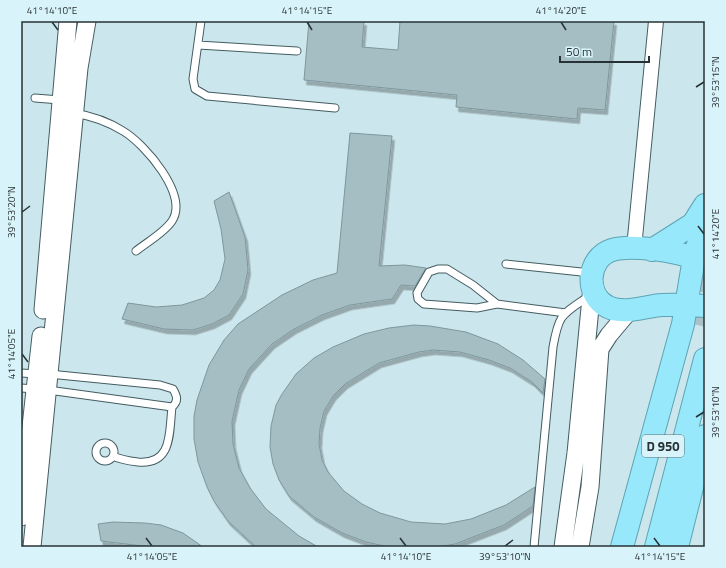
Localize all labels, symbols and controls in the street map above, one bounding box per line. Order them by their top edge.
text: 41°14'10"E [27,3,78,18]
text: 41°14'15"E [282,3,333,18]
text: 41°14'20"E [536,3,587,18]
scale bar [560,38,649,64]
text: 50 m [566,42,592,61]
text: 39°53'15"N [708,56,723,108]
text: 39°53'20"N [4,186,19,238]
text: 41°14'20"E [708,208,723,259]
text: 41°14'05"E [4,328,19,379]
text: 39°53'10"N [708,386,723,438]
road number: D 950 [642,435,684,457]
text: 41°14'05"E [127,549,178,564]
text: 41°14'10"E [381,549,432,564]
text: 39°53'10"N [479,549,531,564]
text: 41°14'15"E [635,549,686,564]

